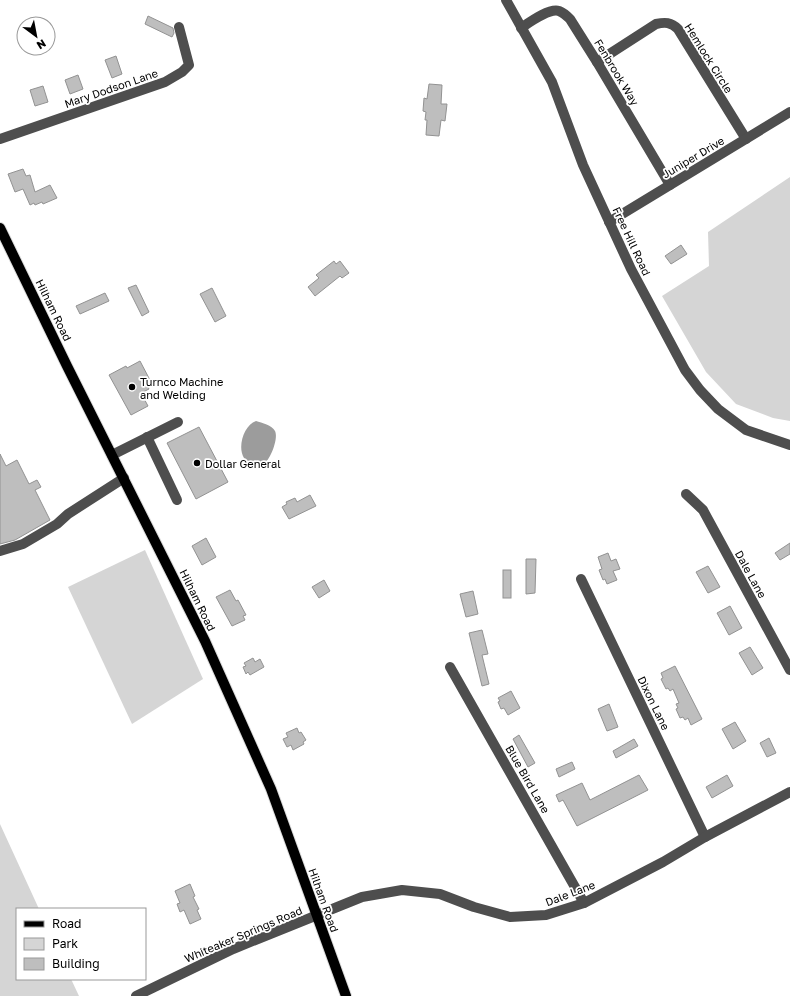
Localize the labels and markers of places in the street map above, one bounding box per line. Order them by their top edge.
place label: Turnco Machine and Welding [140,375,223,401]
marker: Turnco Machine and Welding [127,382,137,392]
place label: Dollar General [205,457,281,470]
marker: Dollar General [192,458,202,468]

